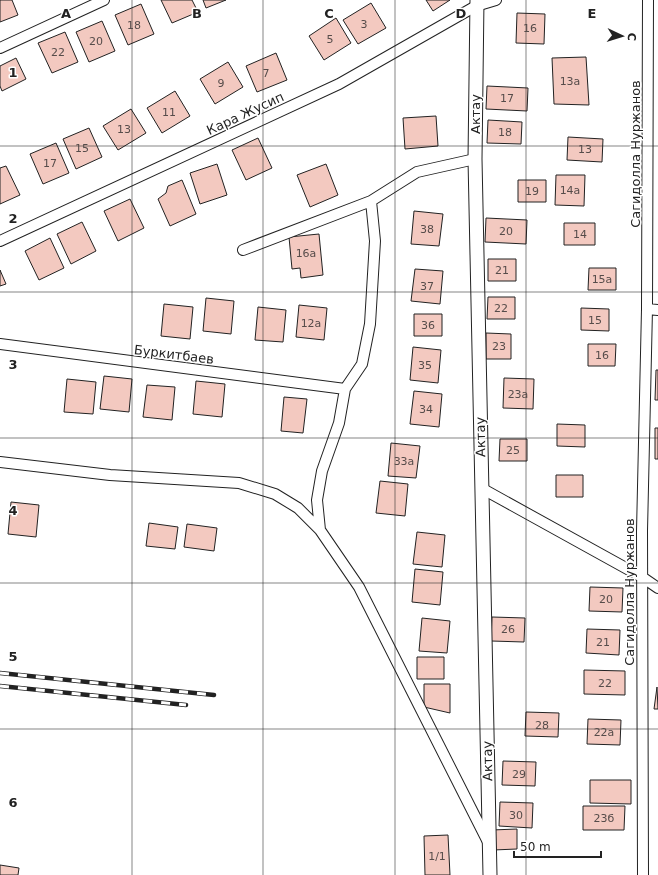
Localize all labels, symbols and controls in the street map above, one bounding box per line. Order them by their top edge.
text: A [61,6,71,21]
text: B [192,6,202,21]
text: C [324,6,334,21]
text: D [456,6,467,21]
text: E [588,6,596,21]
north arrow [602,16,642,56]
house number: 3 [361,18,368,31]
house number: 18 [127,19,141,32]
house number: 16 [523,22,537,35]
text: С [625,32,638,41]
house number: 5 [327,33,334,46]
house number: 20 [89,35,103,48]
house number: 22 [51,46,65,59]
text: 1 [8,65,18,80]
house number: 7 [263,67,270,80]
house number: 13а [560,75,580,88]
house number: 9 [218,77,225,90]
street label: Сагидолла Нуржанов [628,80,643,228]
street label: Кара Жусип [204,89,286,138]
house number: 17 [500,92,514,105]
street label: Актау [468,94,483,134]
house number: 11 [162,106,176,119]
house number: 13 [117,123,131,136]
house number: 18 [498,126,512,139]
house number: 15 [75,142,89,155]
house number: 13 [578,143,592,156]
house number: 17 [43,157,57,170]
house number: 14а [560,184,580,197]
house number: 19 [525,185,539,198]
text: 2 [8,211,18,226]
house number: 38 [420,223,434,236]
house number: 20 [499,225,513,238]
house number: 14 [573,228,587,241]
house number: 16а [296,247,316,260]
house number: 21 [495,264,509,277]
house number: 15а [592,273,612,286]
house number: 37 [420,280,434,293]
house number: 22 [494,302,508,315]
house number: 15 [588,314,602,327]
house number: 12а [301,317,321,330]
house number: 36 [421,319,435,332]
house number: 23 [492,340,506,353]
street label: Буркитбаев [133,342,215,367]
house number: 16 [595,349,609,362]
text: 3 [8,357,18,372]
house number: 35 [418,359,432,372]
house number: 23а [508,388,528,401]
house number: 34 [419,403,433,416]
street label: Актау [473,417,488,457]
house number: 25 [506,444,520,457]
house number: 33а [394,455,414,468]
text: 4 [8,503,18,518]
street label: Сагидолла Нуржанов [622,518,637,666]
house number: 20 [599,593,613,606]
house number: 26 [501,623,515,636]
house number: 21 [596,636,610,649]
text: 5 [8,649,18,664]
house number: 22 [598,677,612,690]
house number: 28 [535,719,549,732]
house number: 22а [594,726,614,739]
street label: Актау [480,741,495,781]
house number: 29 [512,768,526,781]
text: 6 [8,795,18,810]
house number: 30 [509,809,523,822]
house number: 23б [594,812,615,825]
scale bar [514,833,601,859]
text: 50 m [520,840,551,854]
house number: 1/1 [428,850,446,863]

